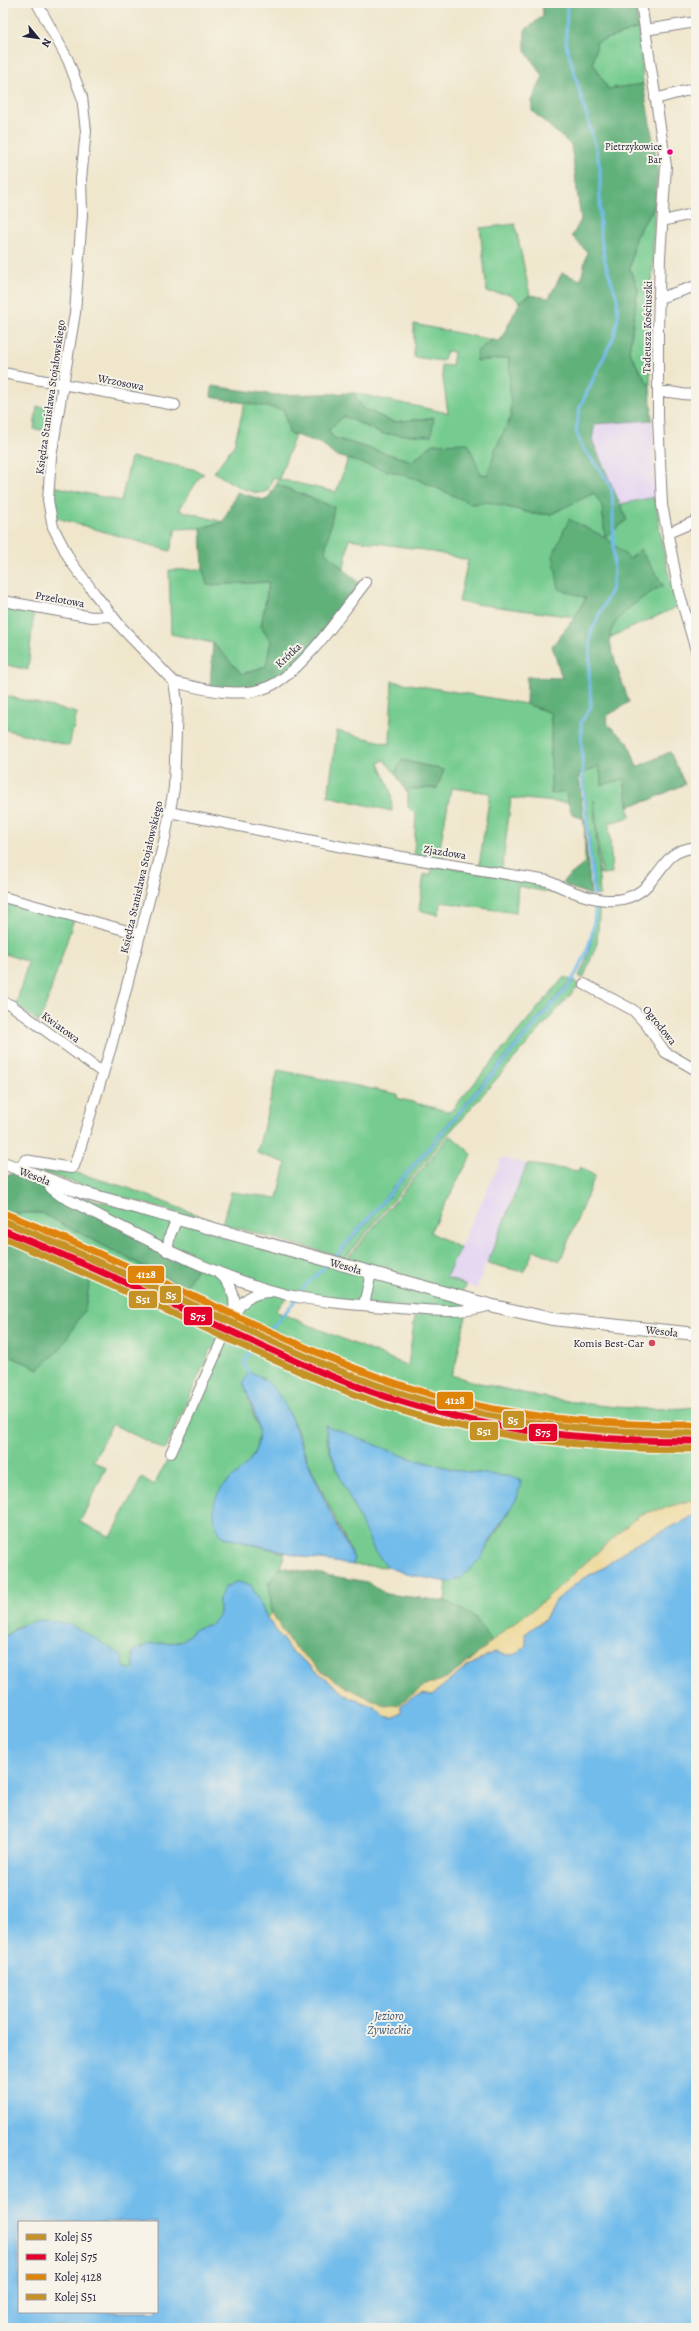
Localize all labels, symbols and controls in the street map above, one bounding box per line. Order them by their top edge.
north arrow [18,18,58,58]
text: N [38,35,55,50]
place label: Pietrzykowice Bar [605,140,663,166]
marker: Pietrzykowice Bar [665,147,675,157]
street label: Tadeusza Kościuszki [639,281,656,373]
street label: Księdza Stanisława Stojałowskiego [32,318,69,475]
street label: Wrzosowa [95,370,146,395]
street label: Przelotowa [34,588,87,611]
street label: Krótka [272,639,305,671]
street label: Księdza Stanisława Stojałowskiego [117,799,166,955]
street label: Zjazdowa [422,842,468,863]
street label: Ogrodowa [639,1002,681,1049]
street label: Kwiatowa [38,1008,84,1047]
street label: Wesoła [16,1163,53,1190]
street label: Wesoła [327,1255,364,1278]
line badge: 4128 [127,1265,165,1284]
text: 4128 [136,1267,156,1282]
line badge: S5 [159,1285,182,1304]
text: S5 [166,1288,177,1303]
line badge: S51 [128,1290,158,1309]
text: S51 [136,1292,150,1307]
line badge: S75 [183,1306,213,1326]
text: S75 [190,1309,206,1324]
street label: Wesoła [644,1322,680,1341]
place label: Komis Best-Car [573,1336,644,1351]
marker: Komis Best-Car [647,1338,657,1348]
line badge: 4128 [436,1391,474,1410]
text: 4128 [445,1393,465,1408]
line badge: S5 [502,1410,525,1429]
text: S5 [508,1413,519,1428]
line badge: S51 [469,1421,499,1441]
line badge: S75 [528,1423,558,1442]
text: S51 [477,1424,491,1439]
text: S75 [535,1425,551,1440]
water label: Jezioro Żywieckie [367,2008,412,2038]
legend [18,2221,158,2313]
text: Kolej S5 [54,2229,92,2245]
text: Kolej S75 [54,2249,97,2265]
text: Kolej 4128 [54,2269,102,2285]
text: Kolej S51 [54,2289,96,2305]

